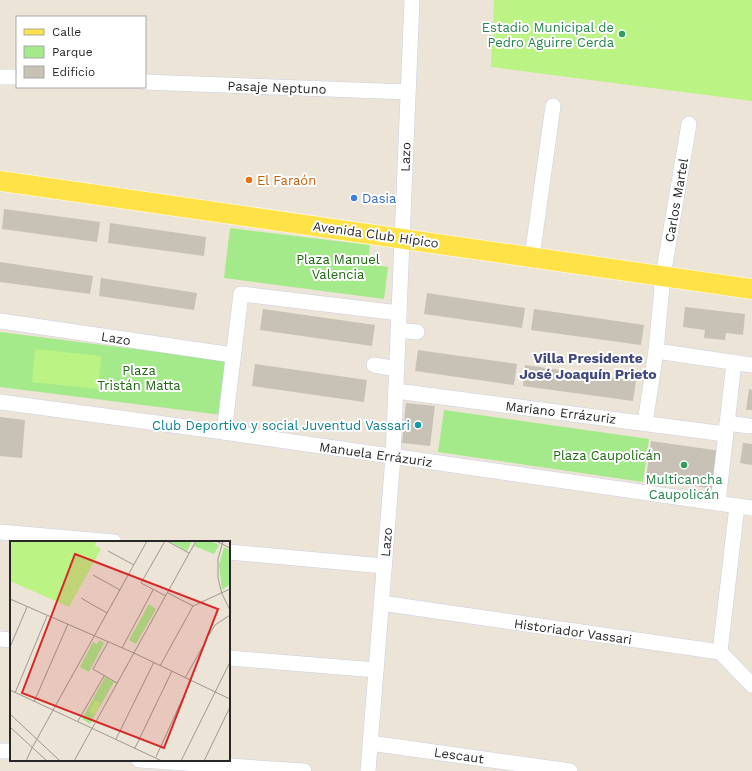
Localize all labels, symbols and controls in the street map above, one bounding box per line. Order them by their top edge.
legend [16,16,146,88]
place label: Estadio Municipal de Pedro Aguirre Cerda [482,20,615,50]
text: Calle [52,25,81,39]
marker: Estadio Municipal de Pedro Aguirre Cerda [617,29,627,39]
text: Parque [52,45,93,59]
text: Edificio [52,65,95,79]
street label: Pasaje Neptuno [227,78,327,97]
street label: Lazo [397,142,414,172]
street label: Carlos Martel [662,157,691,243]
place label: El Faraón [257,173,316,188]
marker: El Faraón [244,175,254,185]
place label: Dasia [362,191,397,206]
marker: Dasia [349,193,359,203]
street label: Avenida Club Hípico [312,218,440,251]
park label: Plaza Manuel Valencia [296,252,380,282]
street label: Lazo [100,329,132,348]
district label: Villa Presidente José Joaquín Prieto [519,350,657,382]
park label: Plaza Tristán Matta [97,363,181,393]
street label: Mariano Errázuriz [505,398,617,427]
place label: Club Deportivo y social Juventud Vassari [152,418,410,433]
marker: Club Deportivo y social Juventud Vassari [413,420,423,430]
street label: Manuela Errázuriz [318,439,434,470]
park label: Plaza Caupolicán [553,448,661,463]
marker: Multicancha Caupolicán [679,460,689,470]
place label: Multicancha Caupolicán [645,472,723,502]
street label: Lazo [378,526,395,558]
inset map [10,541,230,761]
street label: Historiador Vassari [513,616,633,647]
street label: Lescaut [433,745,485,766]

